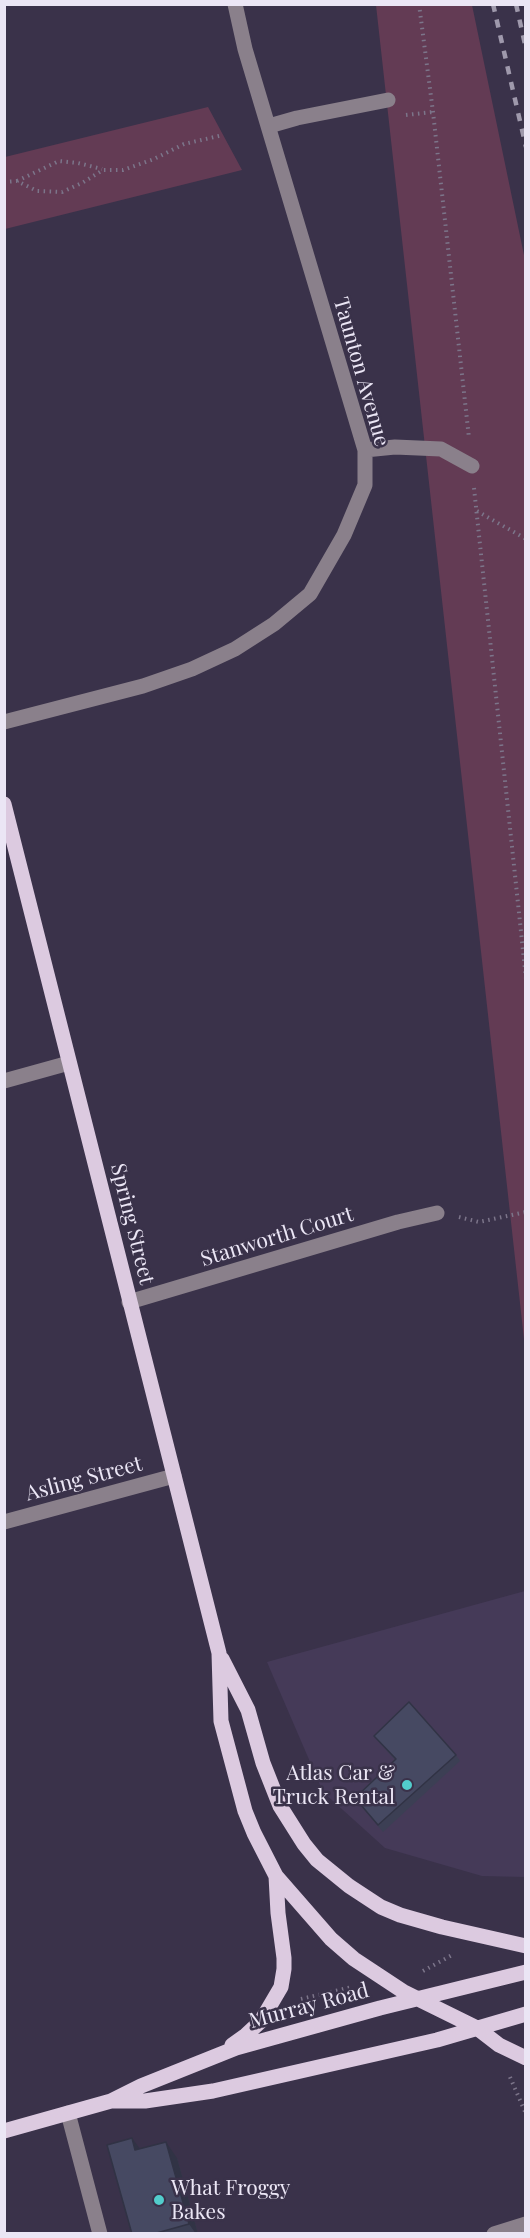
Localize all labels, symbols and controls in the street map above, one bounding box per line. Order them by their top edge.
street label: Taunton Avenue [328,295,394,449]
street label: Spring Street [105,1161,159,1287]
street label: Stanworth Court [198,1202,356,1272]
street label: Asling Street [23,1451,145,1507]
place label: Atlas Car & Truck Rental [273,1760,395,1810]
marker: Atlas Car & Truck Rental [400,1778,414,1792]
street label: Murray Road [246,1978,372,2034]
place label: What Froggy Bakes [171,2175,290,2225]
marker: What Froggy Bakes [152,2193,166,2207]

